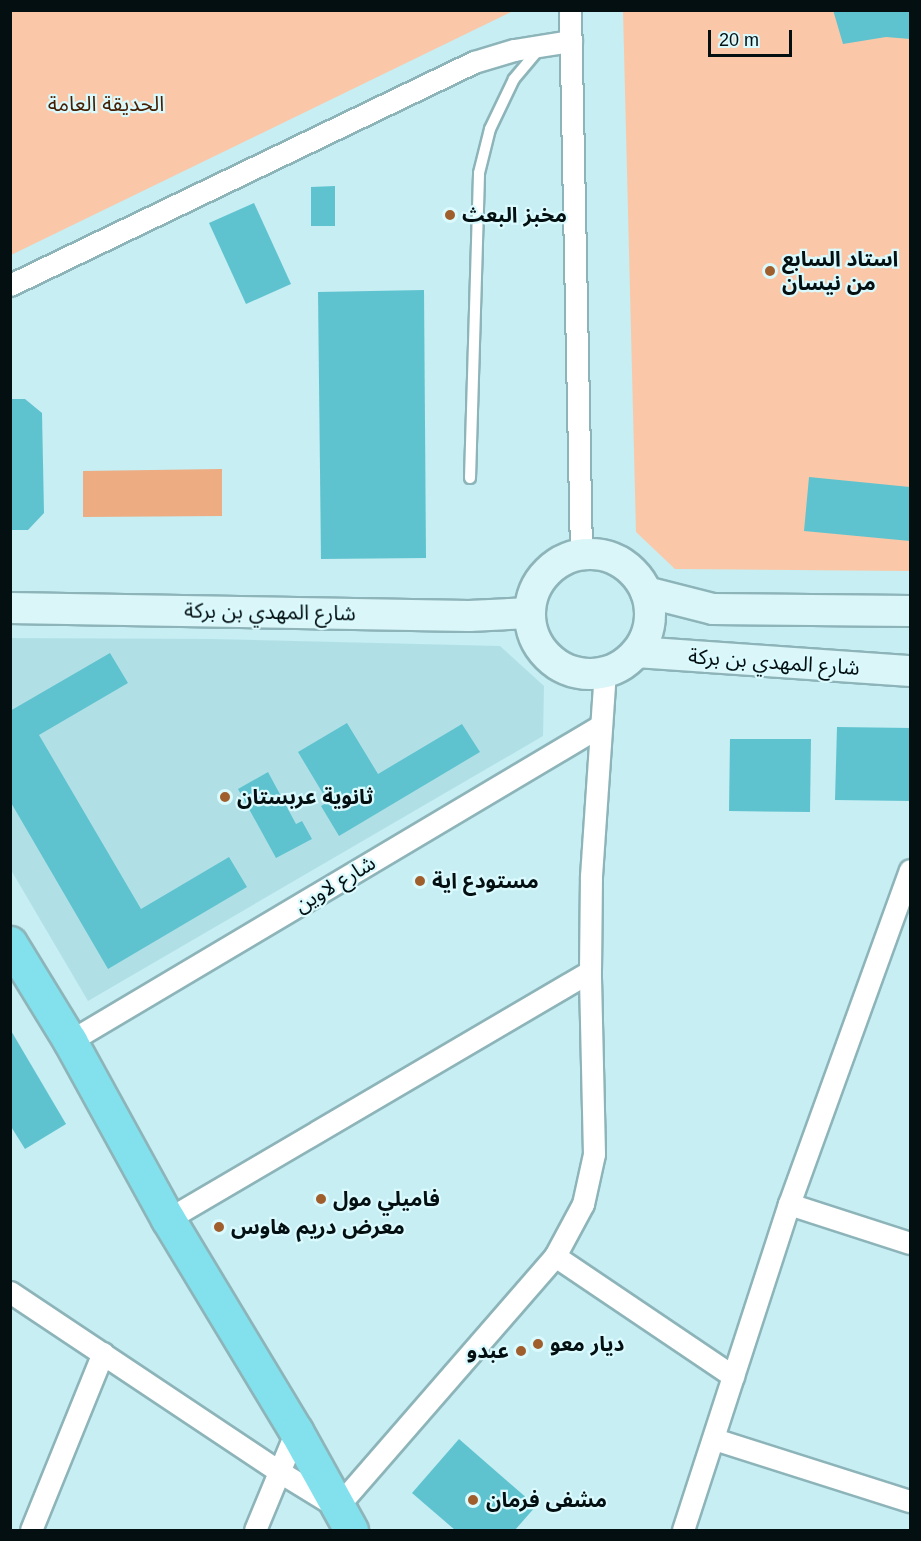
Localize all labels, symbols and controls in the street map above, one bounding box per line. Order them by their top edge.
scale bar [711,18,795,56]
text: 20 m [719,30,759,50]
park label: الحديقة العامة [48,91,164,117]
place label: مخبز البعث [462,202,567,228]
marker: مخبز البعث [443,208,457,222]
place label: استاد السابع من نيسان [782,246,898,296]
marker: استاد السابع من نيسان [763,264,777,278]
street label: شارع المهدي بن بركة [184,598,356,626]
street label: شارع المهدي بن بركة [687,643,861,681]
place label: ثانوية عربستان [237,784,373,810]
marker: ثانوية عربستان [218,790,232,804]
street label: شارع لاوين [290,850,380,918]
place label: مستودع اية [432,868,539,894]
marker: مستودع اية [413,874,427,888]
place label: فاميلي مول [333,1186,440,1212]
marker: فاميلي مول [314,1192,328,1206]
place label: معرض دريم هاوس [231,1214,405,1240]
marker: معرض دريم هاوس [212,1220,226,1234]
place label: ديار معو [550,1331,624,1357]
marker: ديار معو [531,1337,545,1351]
place label: عبدو [467,1338,509,1364]
marker: عبدو [514,1344,528,1358]
place label: مشفى فرمان [486,1487,607,1513]
marker: مشفى فرمان [464,1491,482,1509]

